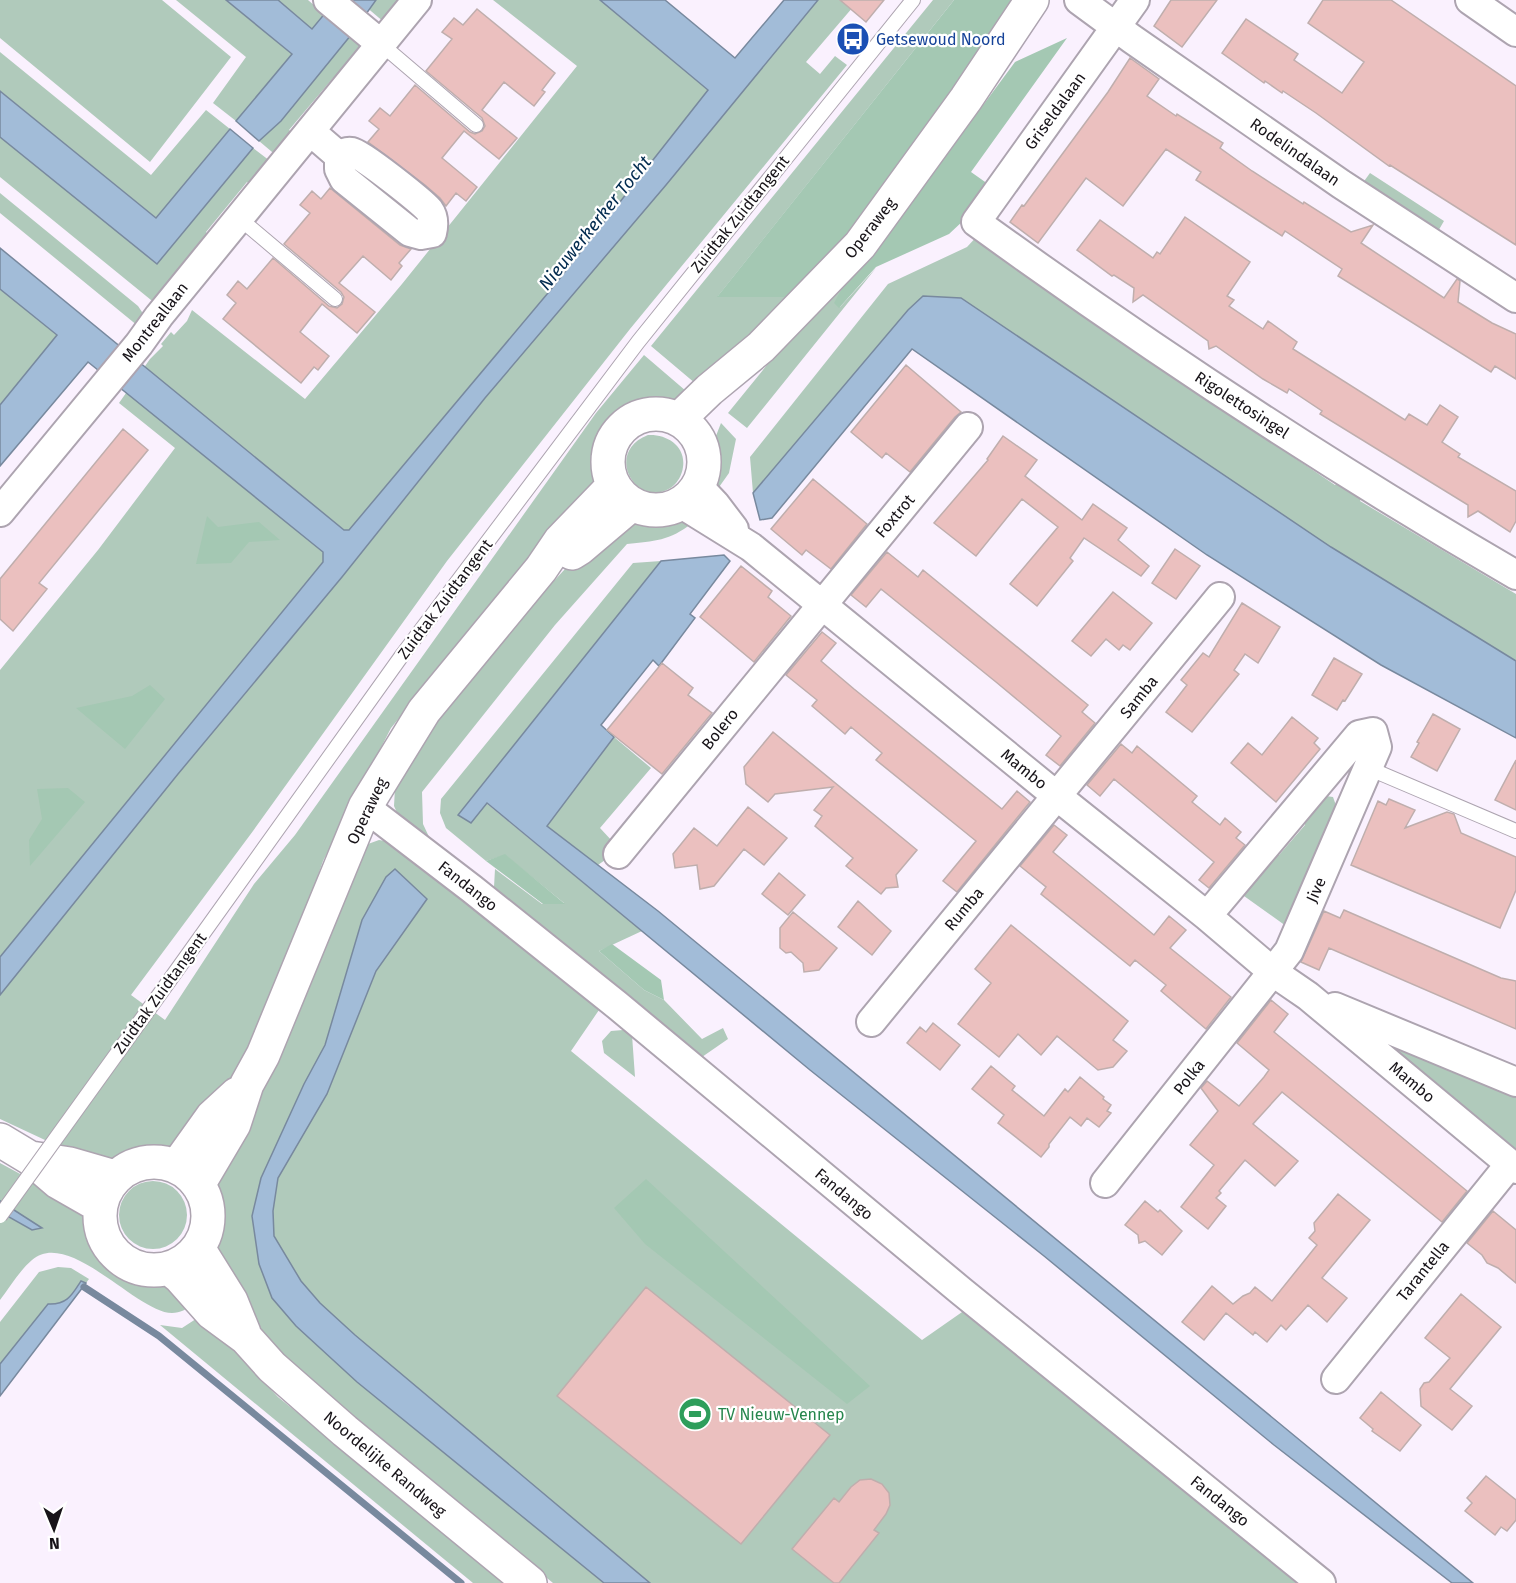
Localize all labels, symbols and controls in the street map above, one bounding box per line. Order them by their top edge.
bus stop icon: Getsewoud Noord [835,21,871,57]
place label: Getsewoud Noord [876,30,1006,49]
street label: Griseldalaan [1021,69,1089,153]
street label: Rodelindalaan [1247,114,1343,190]
water label: Nieuwerkerker Tocht [534,151,656,295]
street label: Zuidtak Zuidtangent [687,151,793,276]
street label: Operaweg [840,193,900,262]
street label: Montreallaan [118,278,192,366]
street label: Rigolettosingel [1191,368,1293,443]
street label: Foxtrot [871,490,919,542]
street label: Zuidtak Zuidtangent [394,535,496,663]
street label: Samba [1116,672,1162,722]
street label: Bolero [698,705,742,753]
street label: Mambo [997,745,1051,793]
street label: Operaweg [343,774,392,848]
street label: Fandango [435,857,501,915]
street label: Jive [1302,874,1330,906]
street label: Rumba [940,883,988,935]
street label: Zuidtak Zuidtangent [110,928,211,1057]
street label: Polka [1169,1056,1209,1098]
street label: Mambo [1385,1057,1439,1107]
street label: Fandango [811,1164,877,1224]
street label: Tarantella [1393,1237,1453,1305]
sports icon: TV Nieuw-Vennep [677,1396,713,1432]
place label: TV Nieuw-Vennep [718,1405,845,1424]
street label: Noordelijke Randweg [320,1407,451,1521]
street label: Fandango [1187,1472,1253,1530]
north arrow [24,1499,84,1559]
text: N [49,1534,60,1553]

